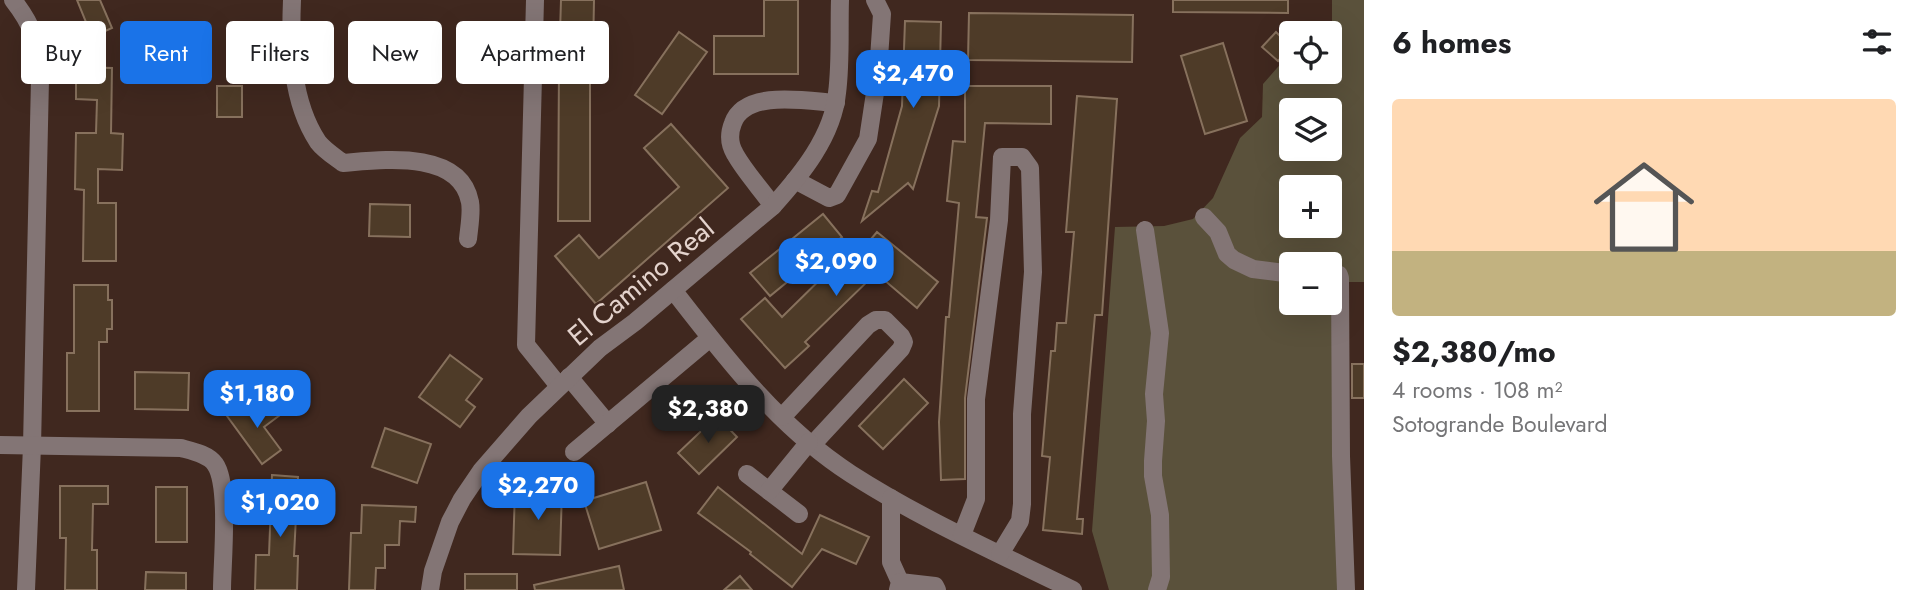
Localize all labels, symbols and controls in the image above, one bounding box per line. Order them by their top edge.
chip: Buy [21,21,106,84]
chip: Rent [120,21,212,84]
chip: Filters [226,21,334,84]
chip: New [348,21,442,84]
chip: Apartment [456,21,609,84]
map controls [1279,21,1342,315]
button: locate [1279,21,1342,84]
text: 6 homes [1392,21,1511,64]
icon: filters [1858,23,1896,61]
pin: $2,470 [856,50,970,110]
text: $2,470 [872,56,954,90]
button: layers [1279,98,1342,161]
icon: home [1581,144,1707,270]
button: + [1279,175,1342,238]
street label: El Camino Real [559,208,723,356]
pin: $2,090 [779,238,893,298]
text: $2,090 [795,244,877,278]
button: − [1279,252,1342,315]
text: $2,380/mo [1392,330,1556,373]
pin: $1,180 [200,370,314,430]
text: 4 rooms · 108 m² [1392,373,1562,407]
text: $1,180 [220,376,294,410]
pin: $2,380 [651,386,765,445]
text: $2,380 [668,391,748,425]
text: Sotogrande Boulevard [1392,407,1608,441]
pin: $2,270 [481,462,595,522]
text: $2,270 [497,468,579,502]
pin: $1,020 [223,480,337,539]
text: $1,020 [240,485,320,519]

